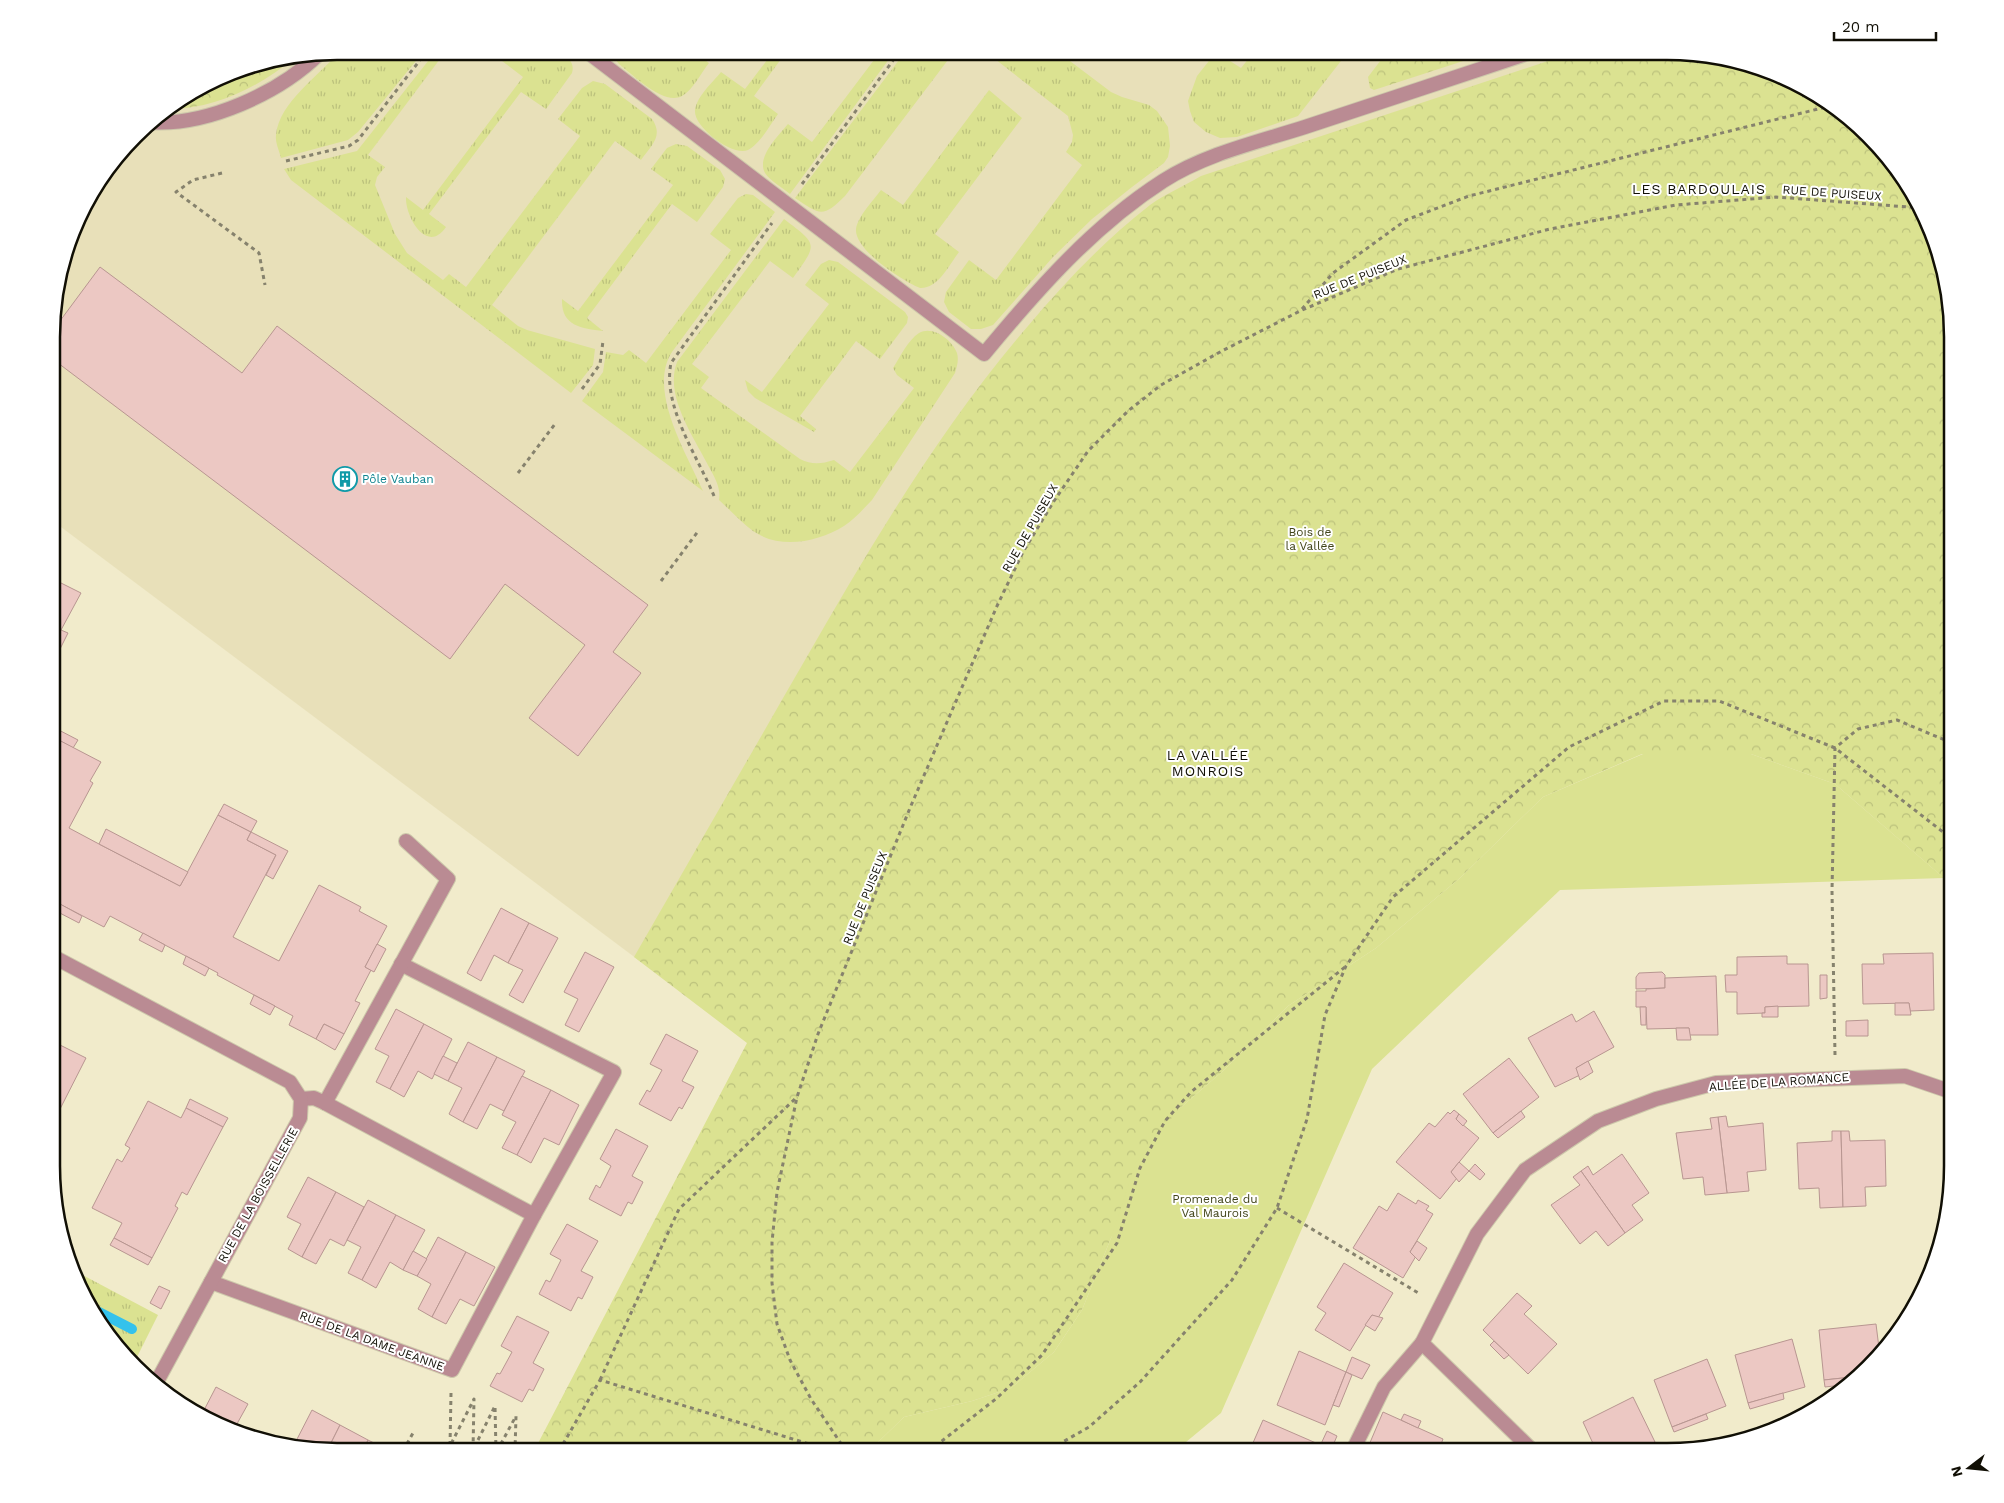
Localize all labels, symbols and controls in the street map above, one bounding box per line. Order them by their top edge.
scale bar [1834,10,1936,42]
text: 20 m [1842,18,1880,36]
district label: LES BARDOULAIS [1632,181,1766,197]
street label: RUE DE PUISEUX [1782,183,1882,203]
street label: RUE DE PUISEUX [1311,252,1409,302]
building icon: Pôle Vauban [332,466,358,492]
place label: Pôle Vauban [362,472,434,486]
street label: RUE DE PUISEUX [999,482,1061,574]
park label: Bois de la Vallée [1286,525,1335,553]
district label: LA VALLÉE MONROIS [1167,747,1249,779]
street label: RUE DE PUISEUX [840,849,890,947]
street label: ALLÉE DE LA ROMANCE [1708,1070,1850,1094]
street label: RUE DE LA BOISSELLERIE [215,1125,301,1265]
park label: Promenade du Val Maurois [1172,1192,1258,1220]
street label: RUE DE LA DAME JEANNE [298,1308,447,1374]
north arrow [1944,1443,1994,1493]
text: N [1947,1464,1966,1479]

